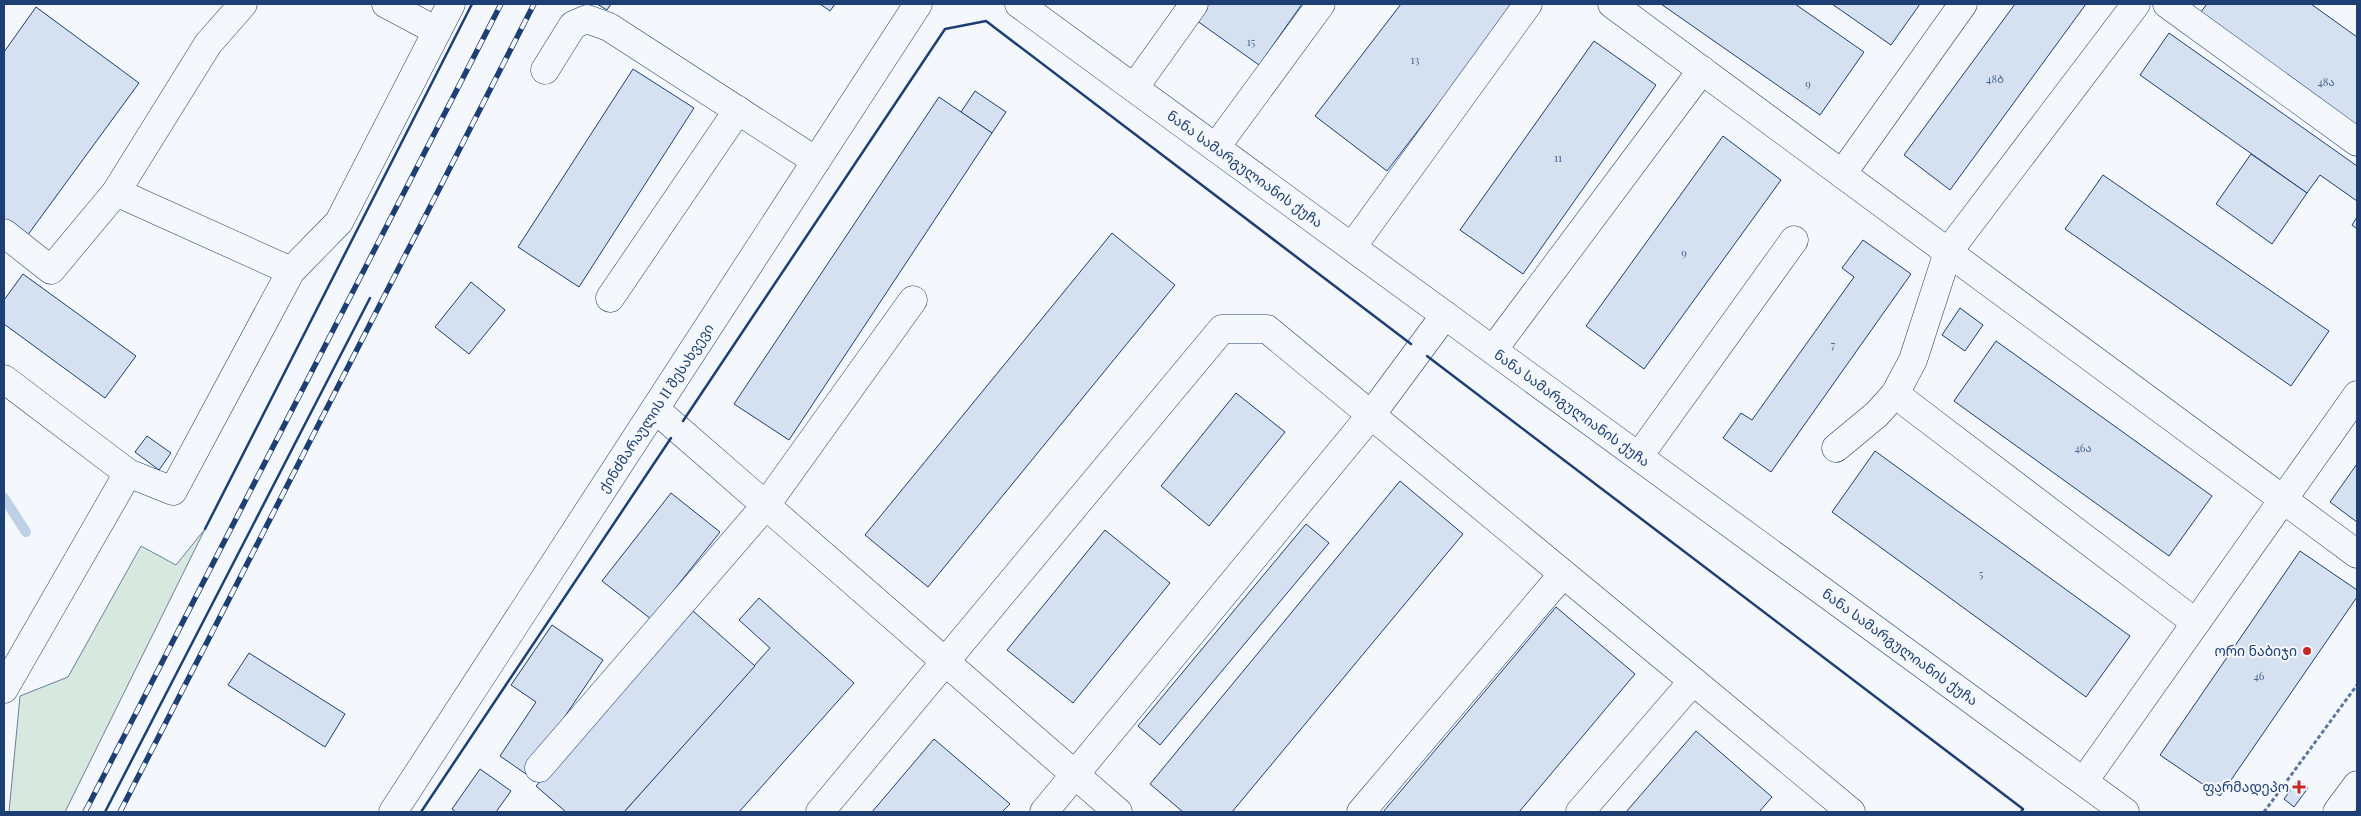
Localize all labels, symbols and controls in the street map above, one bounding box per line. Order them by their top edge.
house number: 15 [1247,34,1256,49]
house number: 13 [1411,52,1419,67]
house number: 48ბ [1986,71,2004,86]
house number: 48ა [2317,74,2335,89]
house number: 9 [1805,76,1811,91]
street label: ნანა სამარგულიანის ქუჩა [1164,106,1327,232]
house number: 11 [1554,150,1562,165]
house number: 9 [1681,245,1687,260]
street label: ქინძმარაულის II შესახვევი [594,320,717,496]
house number: 7 [1831,337,1836,352]
street label: ნანა სამარგულიანის ქუჩა [1491,345,1654,471]
house number: 46ა [2074,440,2092,455]
house number: 5 [1979,566,1984,581]
street label: ნანა სამარგულიანის ქუჩა [1819,584,1982,710]
place label: ორი ნაბიჯი [2214,641,2297,660]
marker: ორი ნაბიჯი [2301,645,2313,657]
house number: 46 [2253,668,2265,683]
place label: ფარმადეპო [2203,777,2289,796]
marker: ფარმადეპო [2293,781,2305,793]

